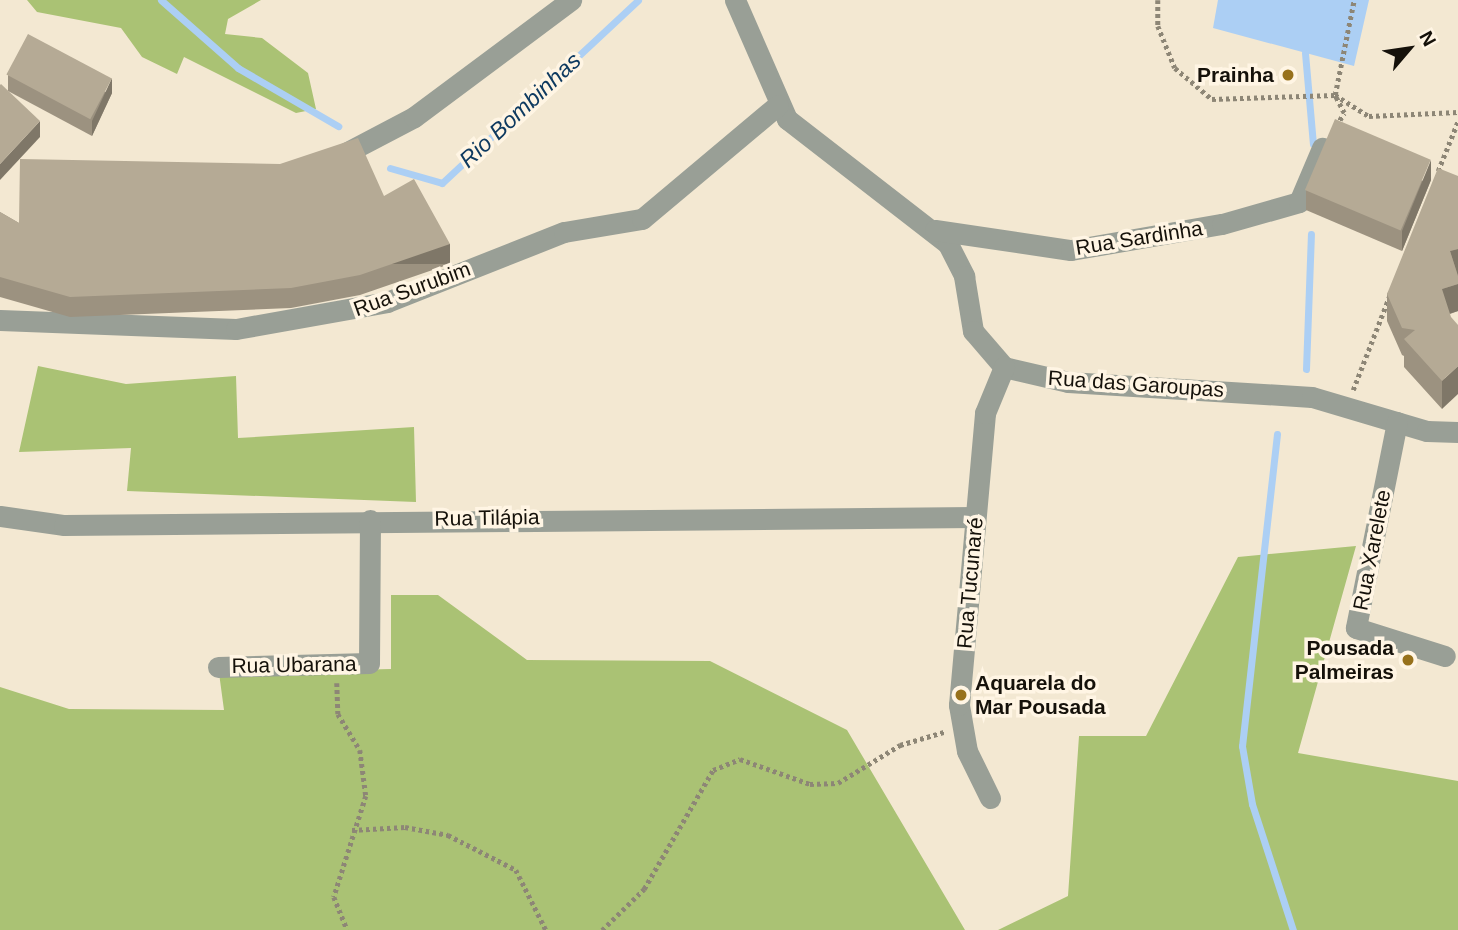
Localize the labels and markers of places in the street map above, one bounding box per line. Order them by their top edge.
place label: Prainha [1197,62,1274,88]
marker: Prainha [1280,67,1296,83]
place label: Pousada Palmeiras [1295,635,1394,685]
marker: Pousada Palmeiras [1400,652,1416,668]
place label: Aquarela do Mar Pousada [975,670,1106,720]
marker: Aquarela do Mar Pousada [953,687,969,703]

